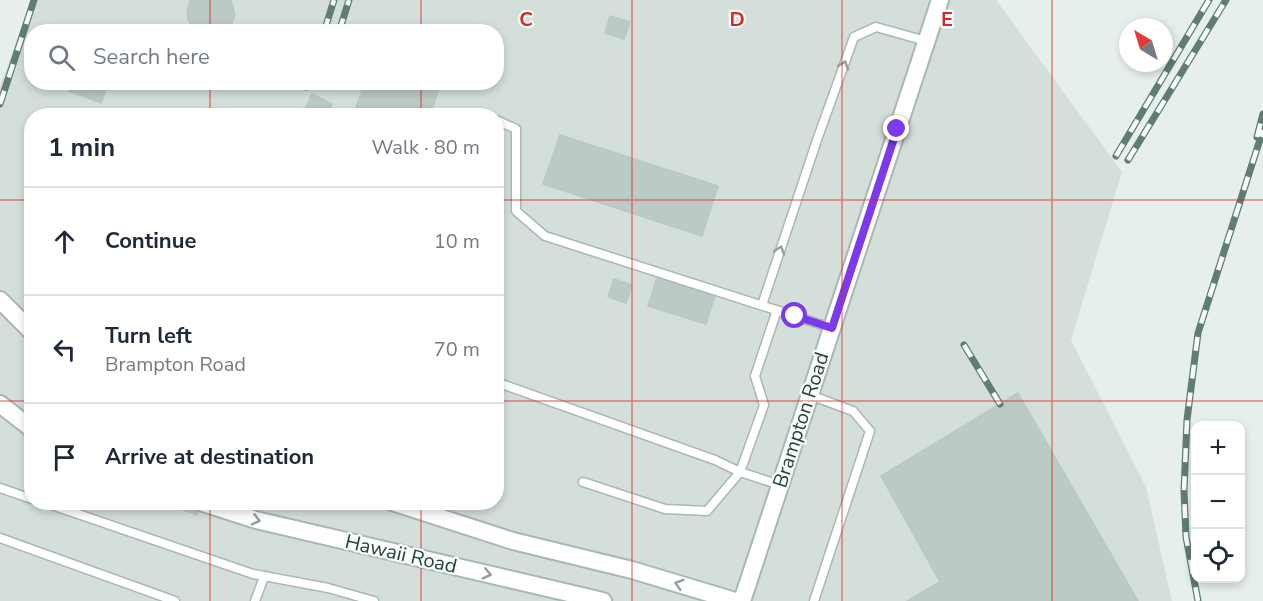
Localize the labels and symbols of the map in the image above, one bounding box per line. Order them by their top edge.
text: C [519,6,533,33]
text: D [729,6,745,33]
text: E [941,6,953,33]
north arrow [1119,18,1173,72]
one-way arrow [836,61,849,71]
route end [883,115,909,141]
one-way arrow [773,245,785,256]
route start [781,302,807,328]
street label: Brampton Road [766,349,836,491]
one-way arrow [250,513,261,525]
street label: Hawaii Road [342,528,460,580]
one-way arrow [482,567,492,580]
one-way arrow [674,579,685,591]

